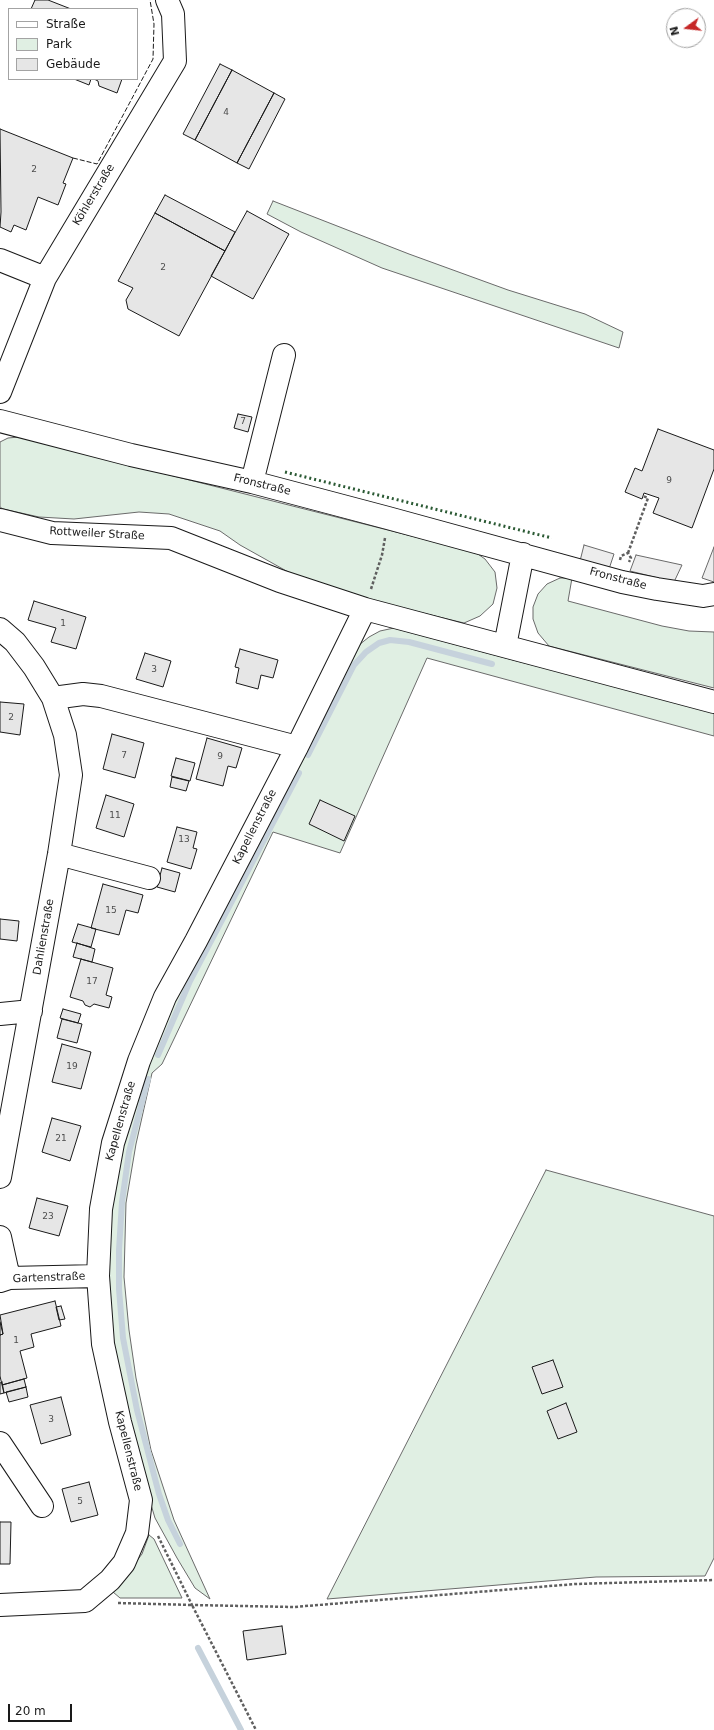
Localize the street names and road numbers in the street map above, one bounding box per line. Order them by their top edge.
street label: Köhlerstraße [70,162,118,228]
street label: Fronstraße [232,472,292,498]
street label: Rottweiler Straße [49,525,145,543]
street label: Fronstraße [588,565,648,593]
street label: Kapellenstraße [230,787,280,867]
street label: Dahlienstraße [31,898,57,976]
street label: Kapellenstraße [103,1080,139,1162]
street label: Gartenstraße [12,1270,86,1286]
street label: Kapellenstraße [112,1409,144,1493]

